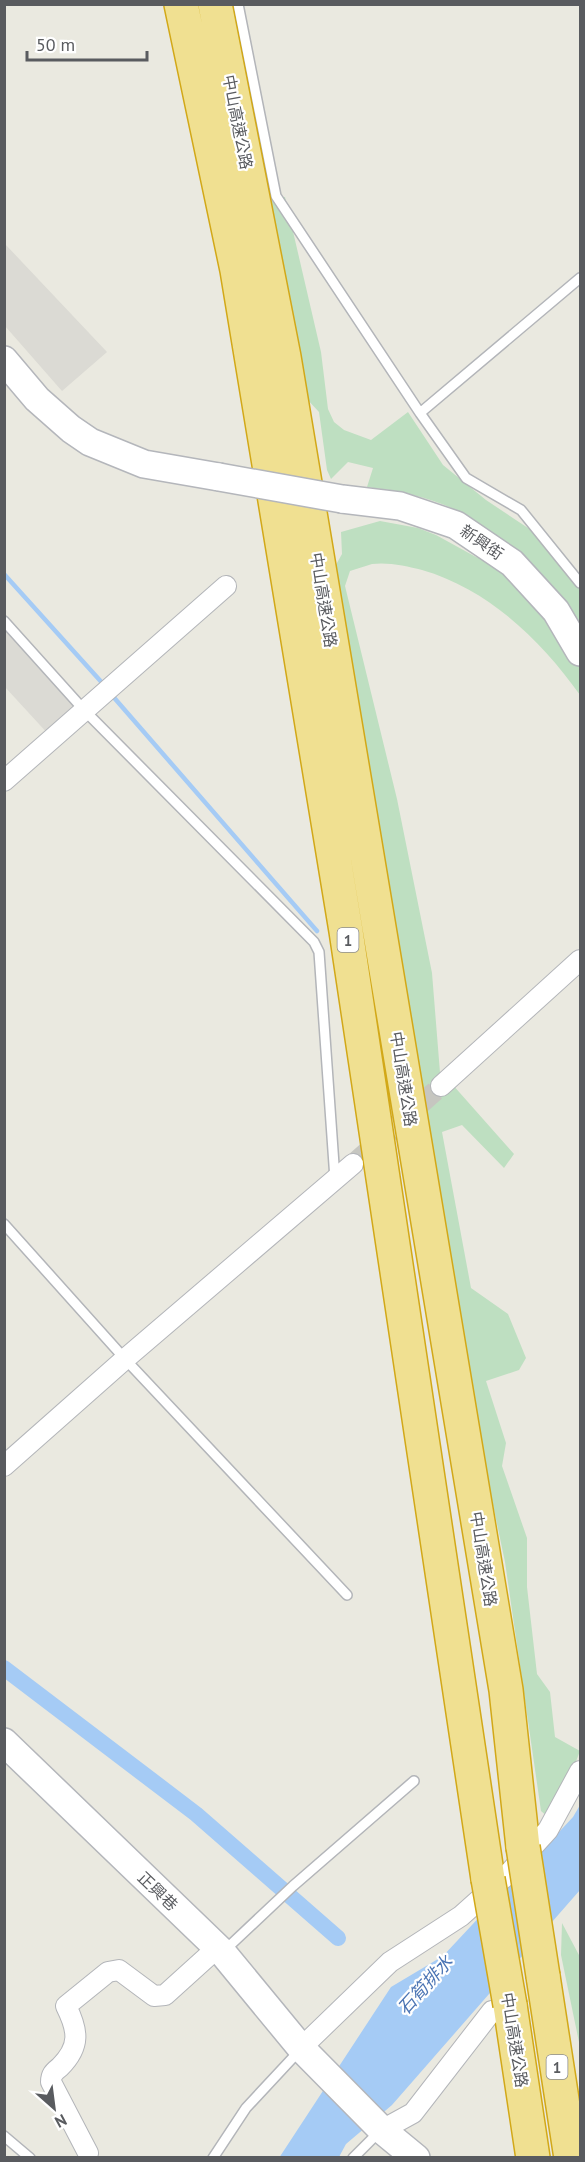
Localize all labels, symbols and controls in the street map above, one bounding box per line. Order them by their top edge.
scale bar [27,24,147,62]
text: 50 m [36,33,75,56]
street label: 中山高速公路 [219,73,257,171]
street label: 新興街 [457,520,507,564]
street label: 中山高速公路 [307,551,341,649]
road number: 1 [338,928,358,952]
street label: 中山高速公路 [387,1030,421,1128]
street label: 中山高速公路 [467,1510,501,1608]
street label: 正興巷 [134,1867,182,1915]
water label: 石筍排水 [392,1950,458,2019]
street label: 中山高速公路 [498,1991,532,2089]
road number: 1 [546,2055,568,2079]
north arrow [24,2078,84,2138]
text: N [52,2110,70,2133]

